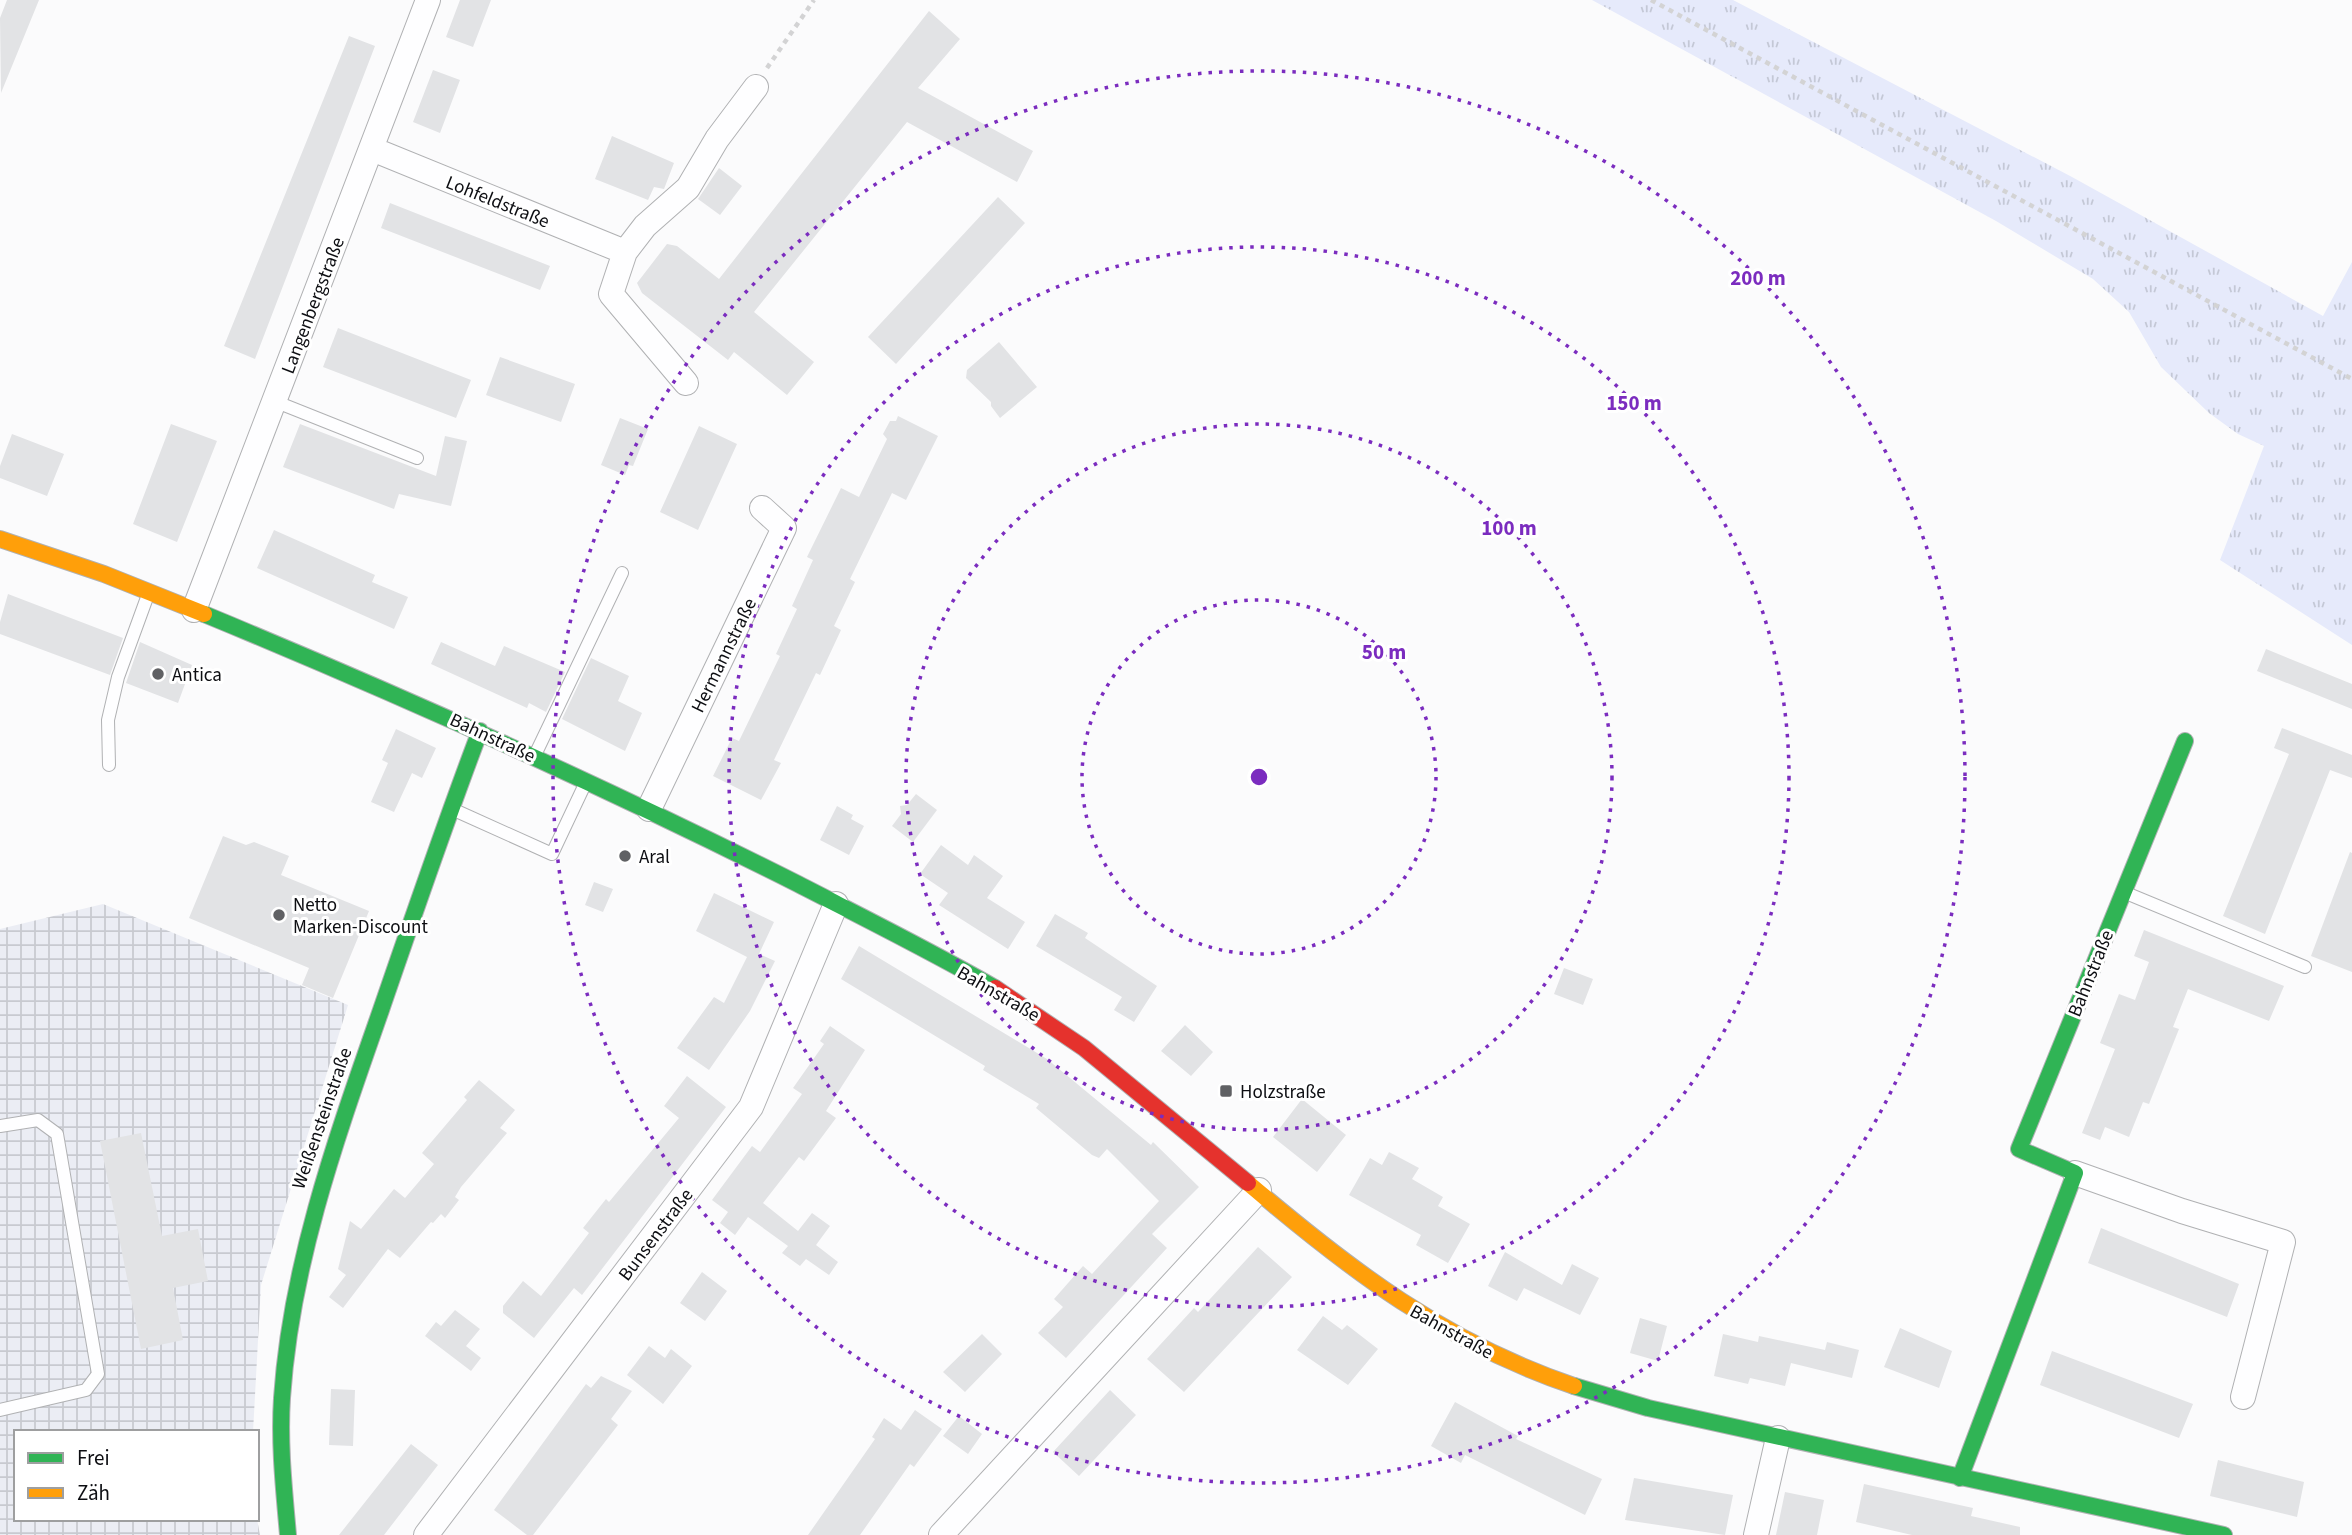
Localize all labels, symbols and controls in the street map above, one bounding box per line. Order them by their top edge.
street label: Lohfeldstraße [441,169,553,235]
street label: Langenbergstraße [275,233,352,378]
text: 200 m [1730,263,1786,293]
text: 150 m [1606,388,1662,418]
text: 100 m [1481,513,1537,543]
street label: Hermannstraße [685,594,764,718]
text: 50 m [1362,637,1406,667]
place label: Antica [172,662,222,689]
marker: Antica [150,666,166,682]
street label: Bahnstraße [445,707,540,770]
centre of rings [1247,765,1271,789]
place label: Aral [639,844,670,871]
marker: Aral [617,848,633,864]
place label: Netto Marken-Discount [293,892,428,941]
marker: Netto Marken-Discount [271,907,287,923]
street label: Bahnstraße [2062,926,2121,1021]
street label: Bahnstraße [952,960,1045,1029]
street label: Weißensteinstraße [286,1044,359,1193]
place label: Holzstraße [1240,1079,1326,1106]
marker: Holzstraße [1218,1083,1234,1099]
street label: Bunsenstraße [612,1183,700,1287]
street label: Bahnstraße [1405,1298,1498,1366]
legend [14,1430,259,1521]
text: Frei [77,1443,110,1473]
text: Zäh [77,1478,110,1508]

